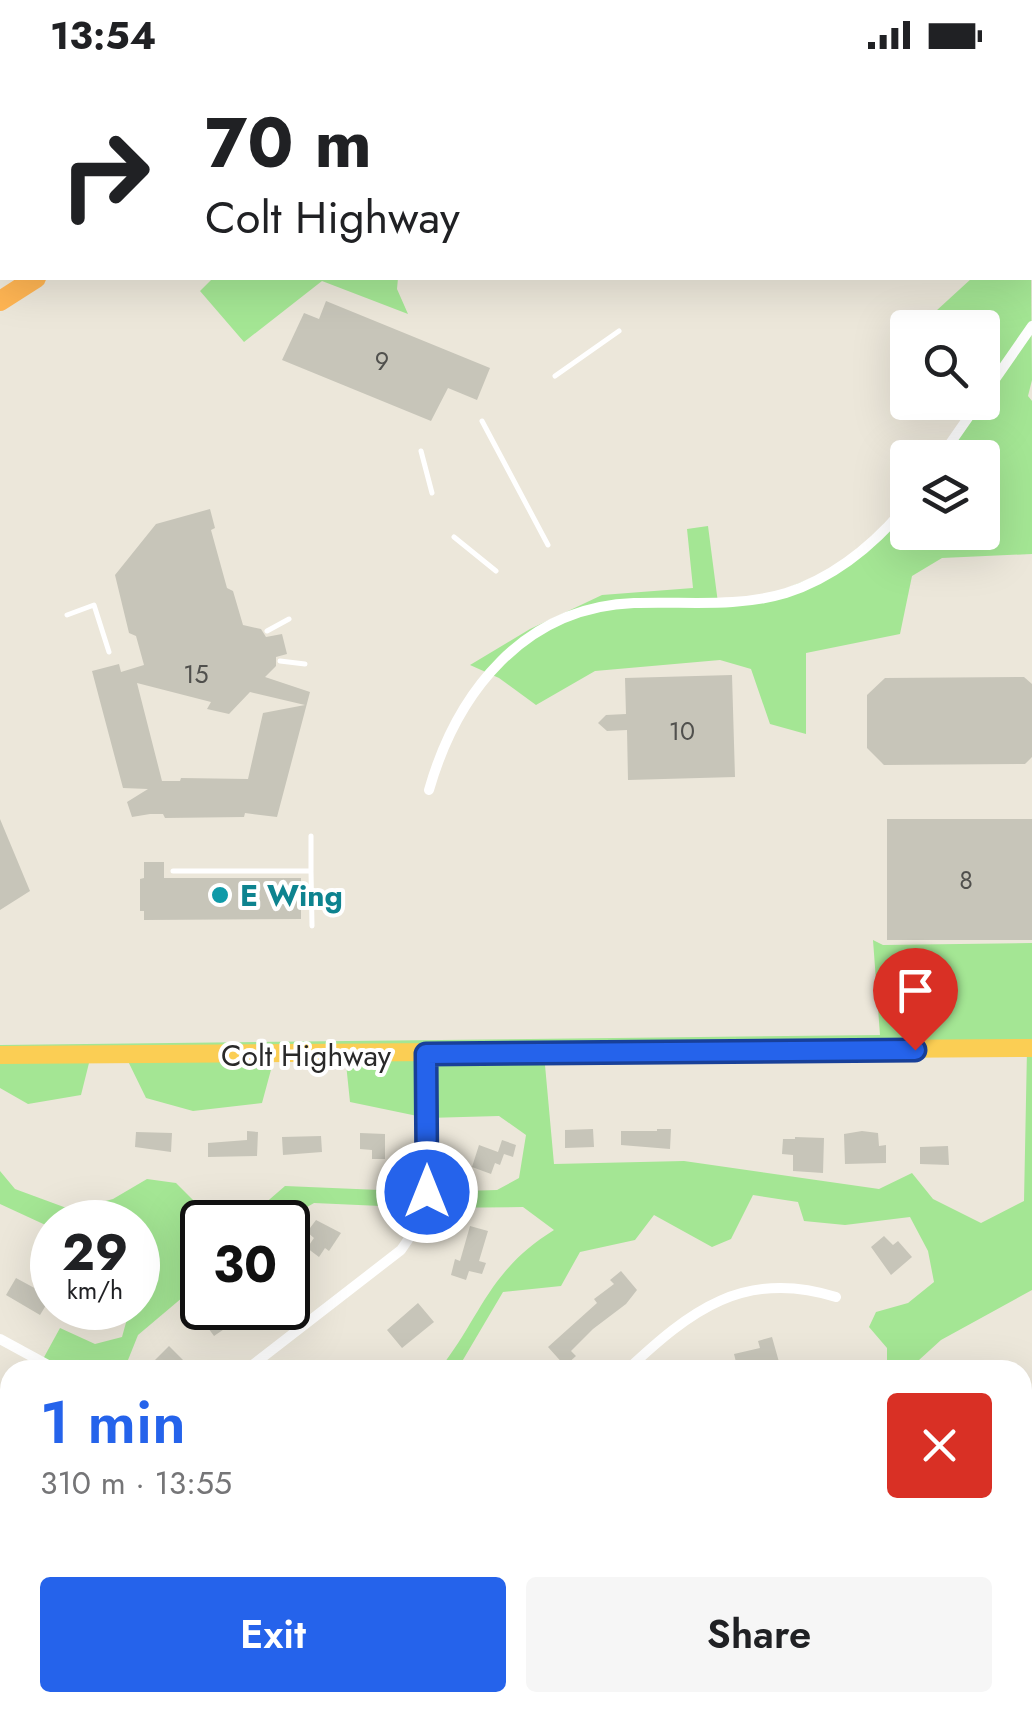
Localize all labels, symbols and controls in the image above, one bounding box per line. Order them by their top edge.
text: 13:54 [50,8,156,63]
text: 70 m [205,92,372,193]
icon: right [40,110,170,240]
text: Colt Highway [205,185,460,250]
map controls [890,310,1000,550]
button: search [890,310,1000,420]
house number: 9 [375,343,389,379]
button: layers [890,440,1000,550]
house number: 15 [183,656,209,692]
house number: 10 [669,713,695,749]
house number: 8 [959,862,973,898]
place label: E Wing [240,874,343,917]
marker: E Wing [209,884,231,906]
pin [873,948,958,1051]
icon: arrive [888,963,943,1018]
street label: Colt Highway [221,1034,392,1077]
position arrow [375,1140,479,1244]
speed limit sign: 30 [180,1200,310,1330]
text: 29 [62,1216,128,1289]
text: km/h [67,1272,123,1308]
text: 1 min [40,1379,186,1466]
button: close [887,1393,992,1498]
text: 310 m · 13:55 [40,1460,232,1506]
button: Exit [40,1577,506,1692]
button: Share [526,1577,992,1692]

